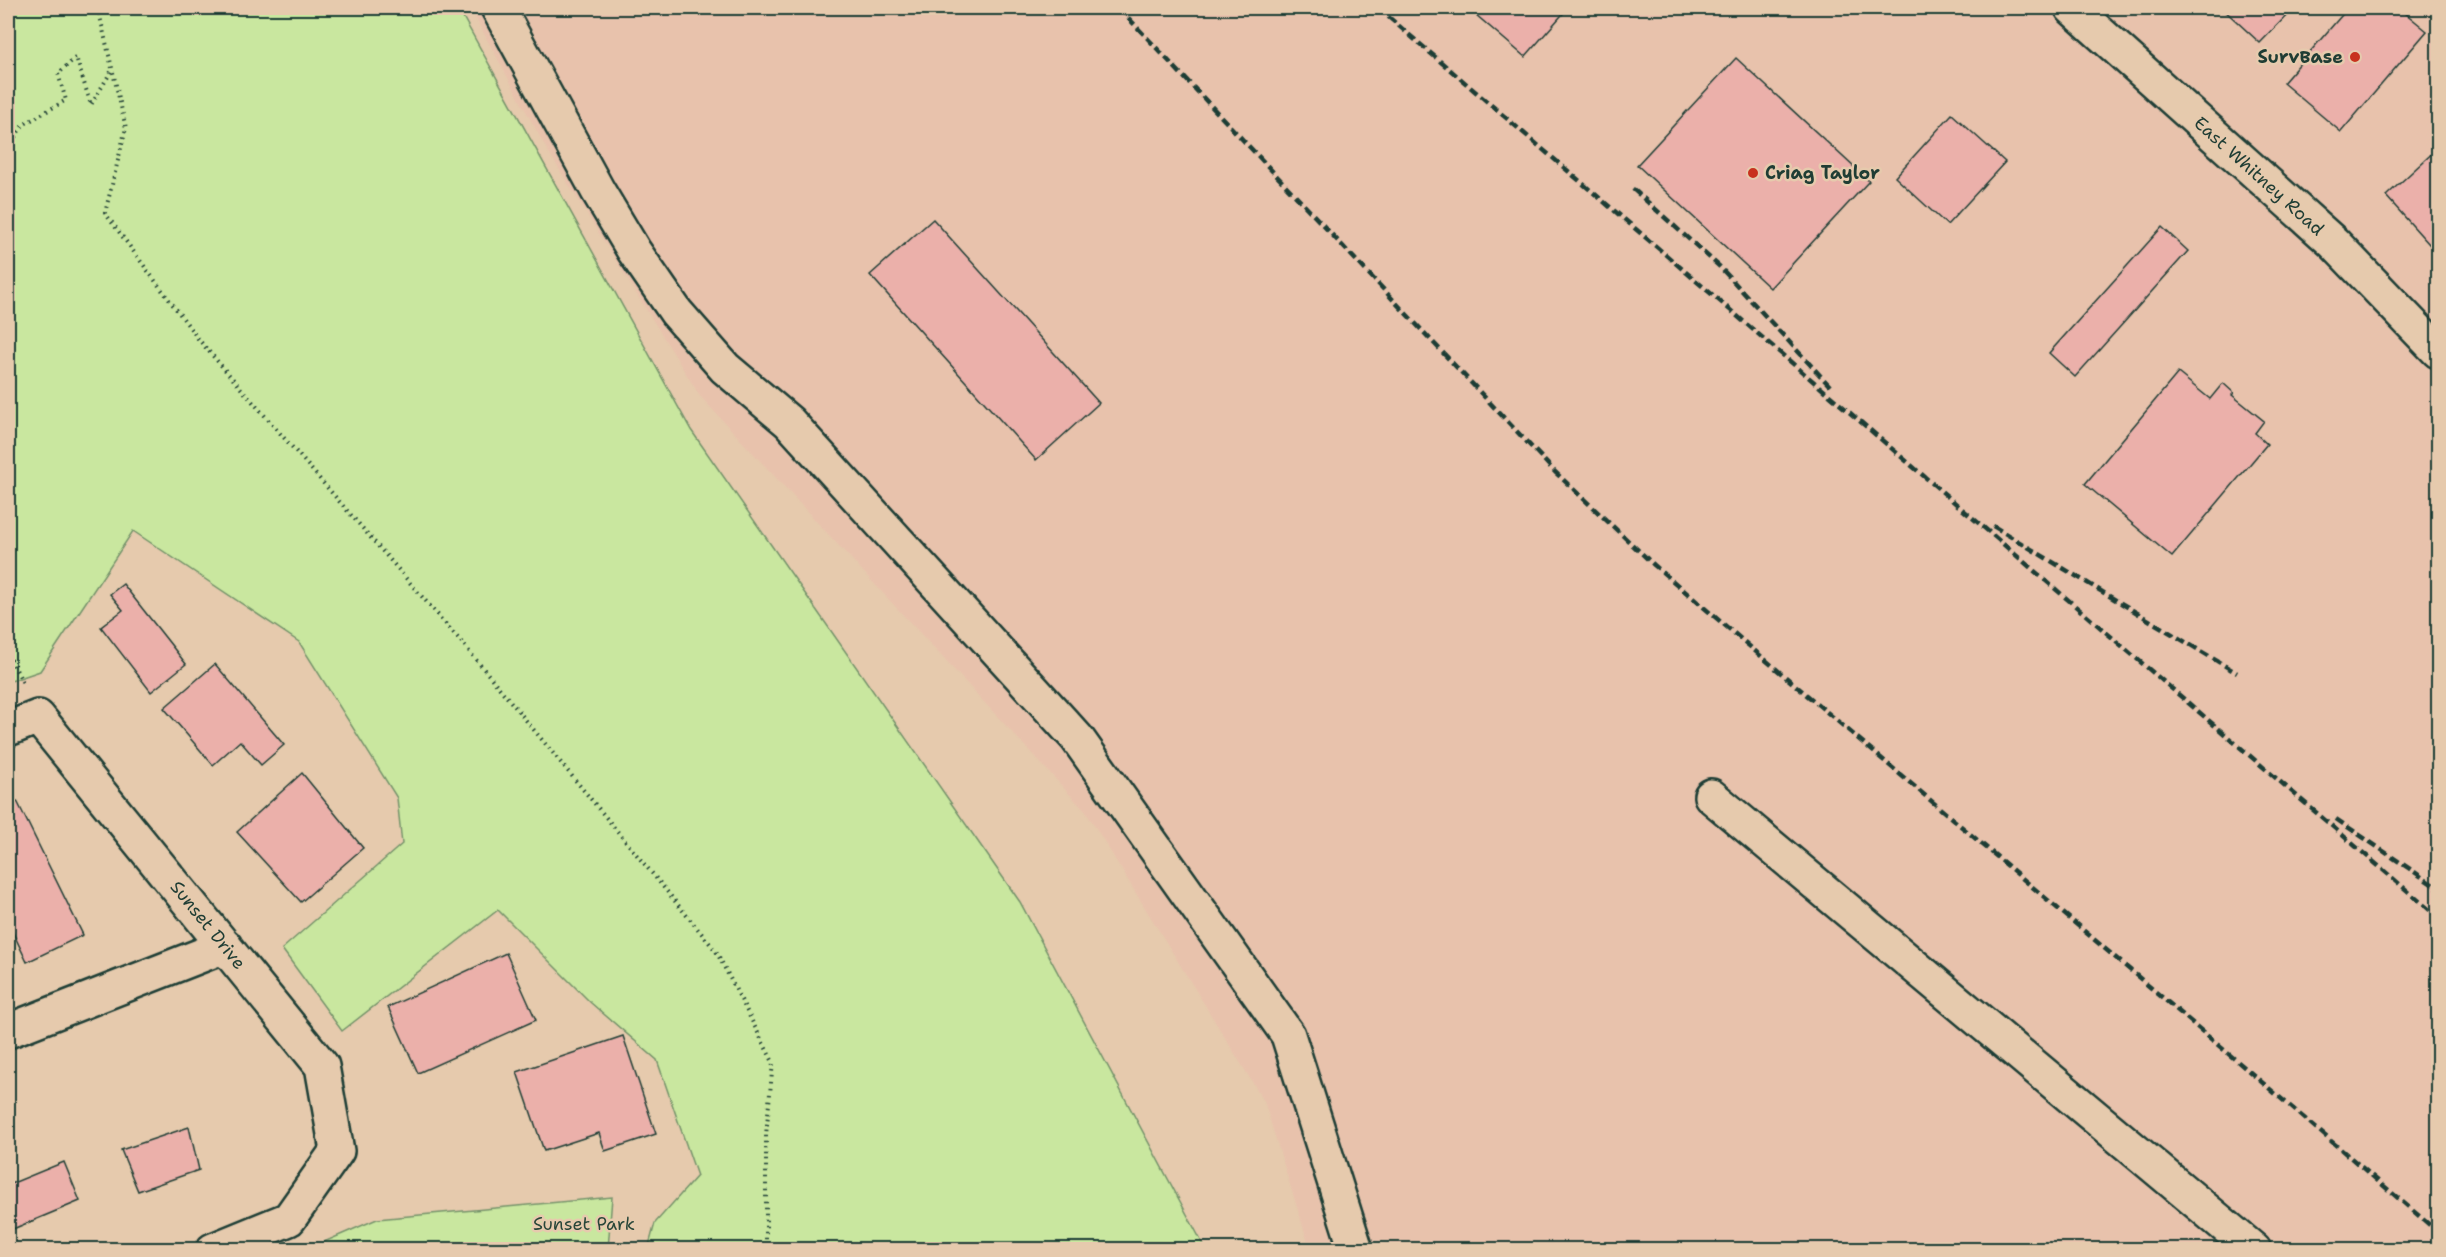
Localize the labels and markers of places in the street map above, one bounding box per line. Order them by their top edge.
place label: SurvBase [2258,45,2343,69]
marker: SurvBase [2348,50,2362,64]
place label: Criag Taylor [1765,161,1880,185]
marker: Criag Taylor [1746,166,1760,180]

